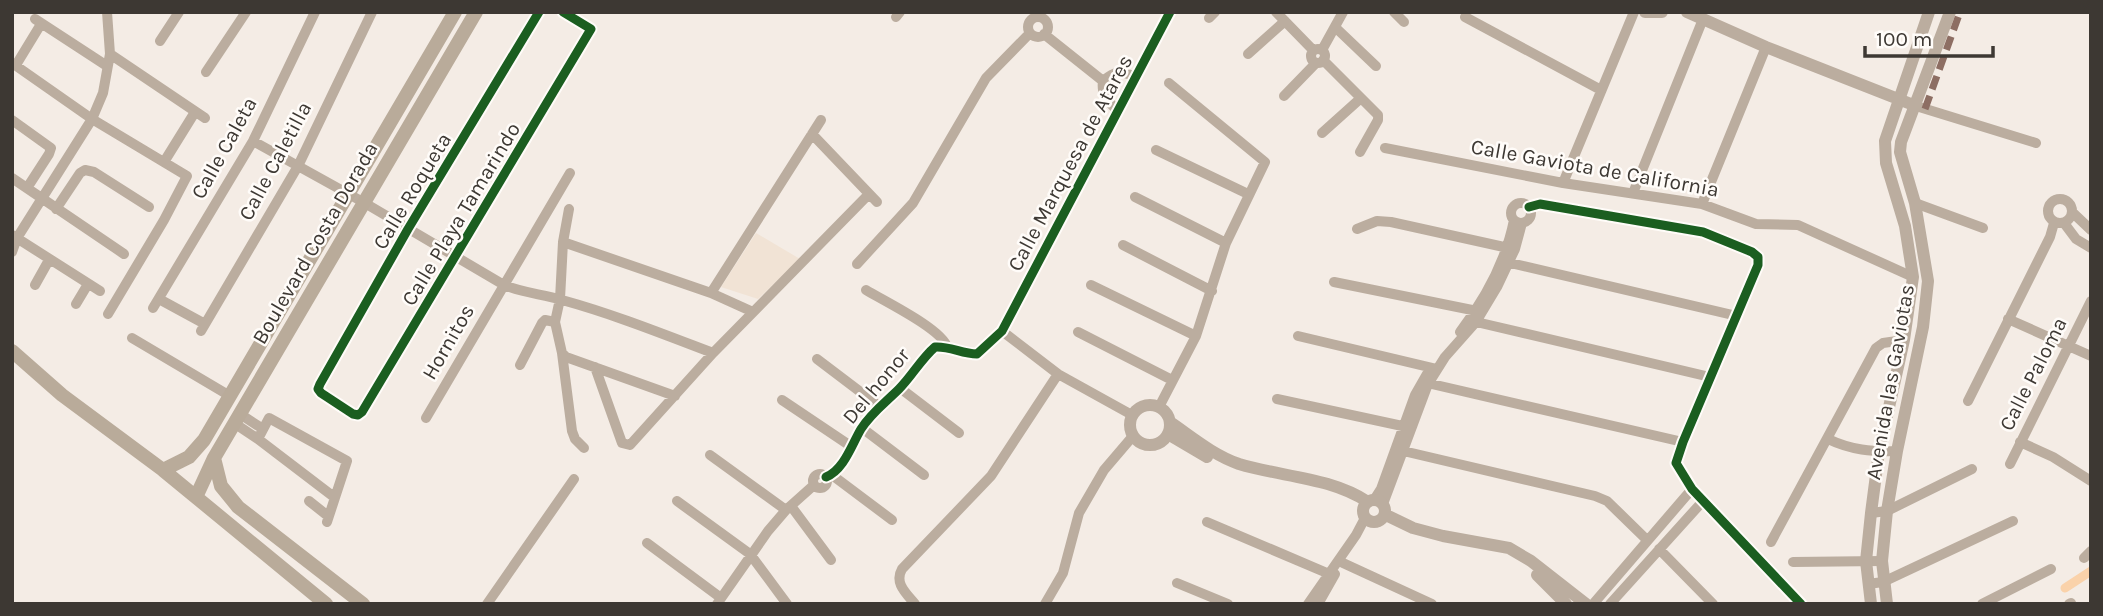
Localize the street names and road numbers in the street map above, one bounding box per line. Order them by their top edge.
street label: Calle Marquesa de Atares [1003,51,1137,275]
street label: Calle Caleta [186,93,262,203]
street label: Calle Caletilla [234,98,316,224]
street label: Calle Playa Tamarindo [397,118,525,310]
street label: Calle Roqueta [368,128,456,254]
street label: Calle Gaviota de California [1469,134,1721,202]
street label: Boulevard Costa Dorada [247,138,383,348]
street label: Avenida las Gaviotas [1861,282,1919,482]
street label: Hornitos [417,300,479,384]
street label: Calle Paloma [1994,313,2072,435]
street label: Del honor [837,343,915,429]

